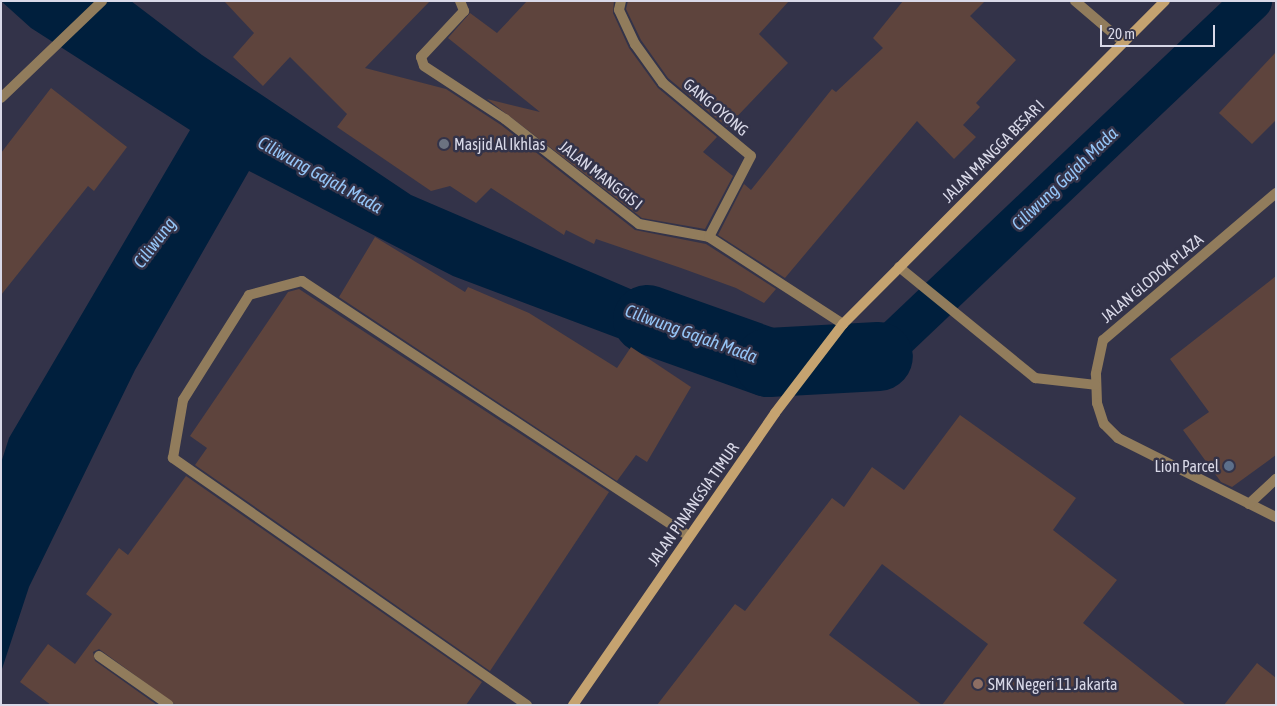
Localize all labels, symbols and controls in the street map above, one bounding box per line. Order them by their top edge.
scale bar [1102,15,1217,47]
text: 20 m [1108,25,1135,42]
street label: GANG OYONG [679,74,753,140]
street label: JALAN MANGGA BESAR I [938,96,1048,206]
water label: Ciliwung Gajah Mada [1007,123,1123,235]
water label: Ciliwung Gajah Mada [254,132,386,218]
place label: Masjid Al Ikhlas [454,134,545,154]
street label: JALAN MANGGIS I [555,136,647,214]
marker: Masjid Al Ikhlas [438,138,450,150]
water label: Ciliwung [129,213,181,273]
street label: JALAN GLODOK PLAZA [1097,230,1207,326]
water label: Ciliwung Gajah Mada [622,300,760,368]
street label: JALAN PINANGSIA TIMUR [643,439,743,569]
place label: Lion Parcel [1155,456,1219,476]
marker: Lion Parcel [1223,460,1235,472]
place label: SMK Negeri 11 Jakarta [988,674,1117,694]
marker: SMK Negeri 11 Jakarta [972,678,984,690]

